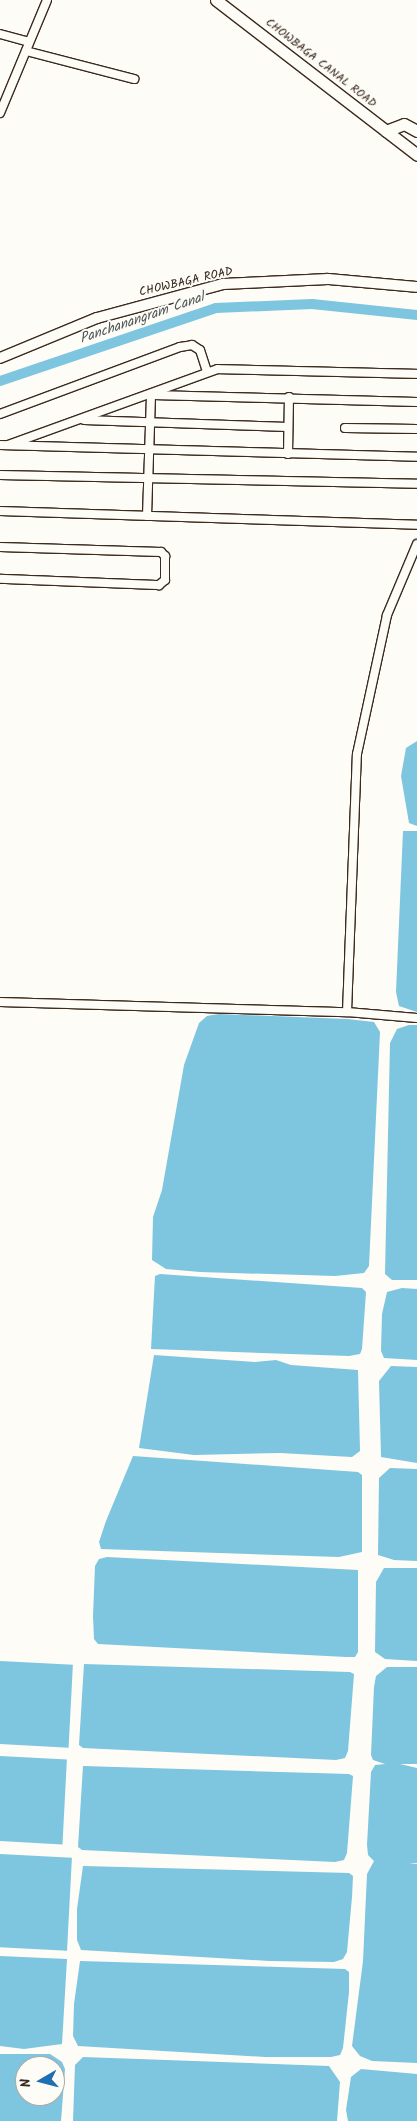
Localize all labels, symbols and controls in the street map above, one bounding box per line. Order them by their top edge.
street label: CHOWBAGA CANAL ROAD [263,15,379,111]
street label: CHOWBAGA ROAD [138,264,234,300]
water label: Panchanangram Canal [78,289,206,347]
north arrow [15,2056,65,2106]
text: N [15,2077,38,2089]

